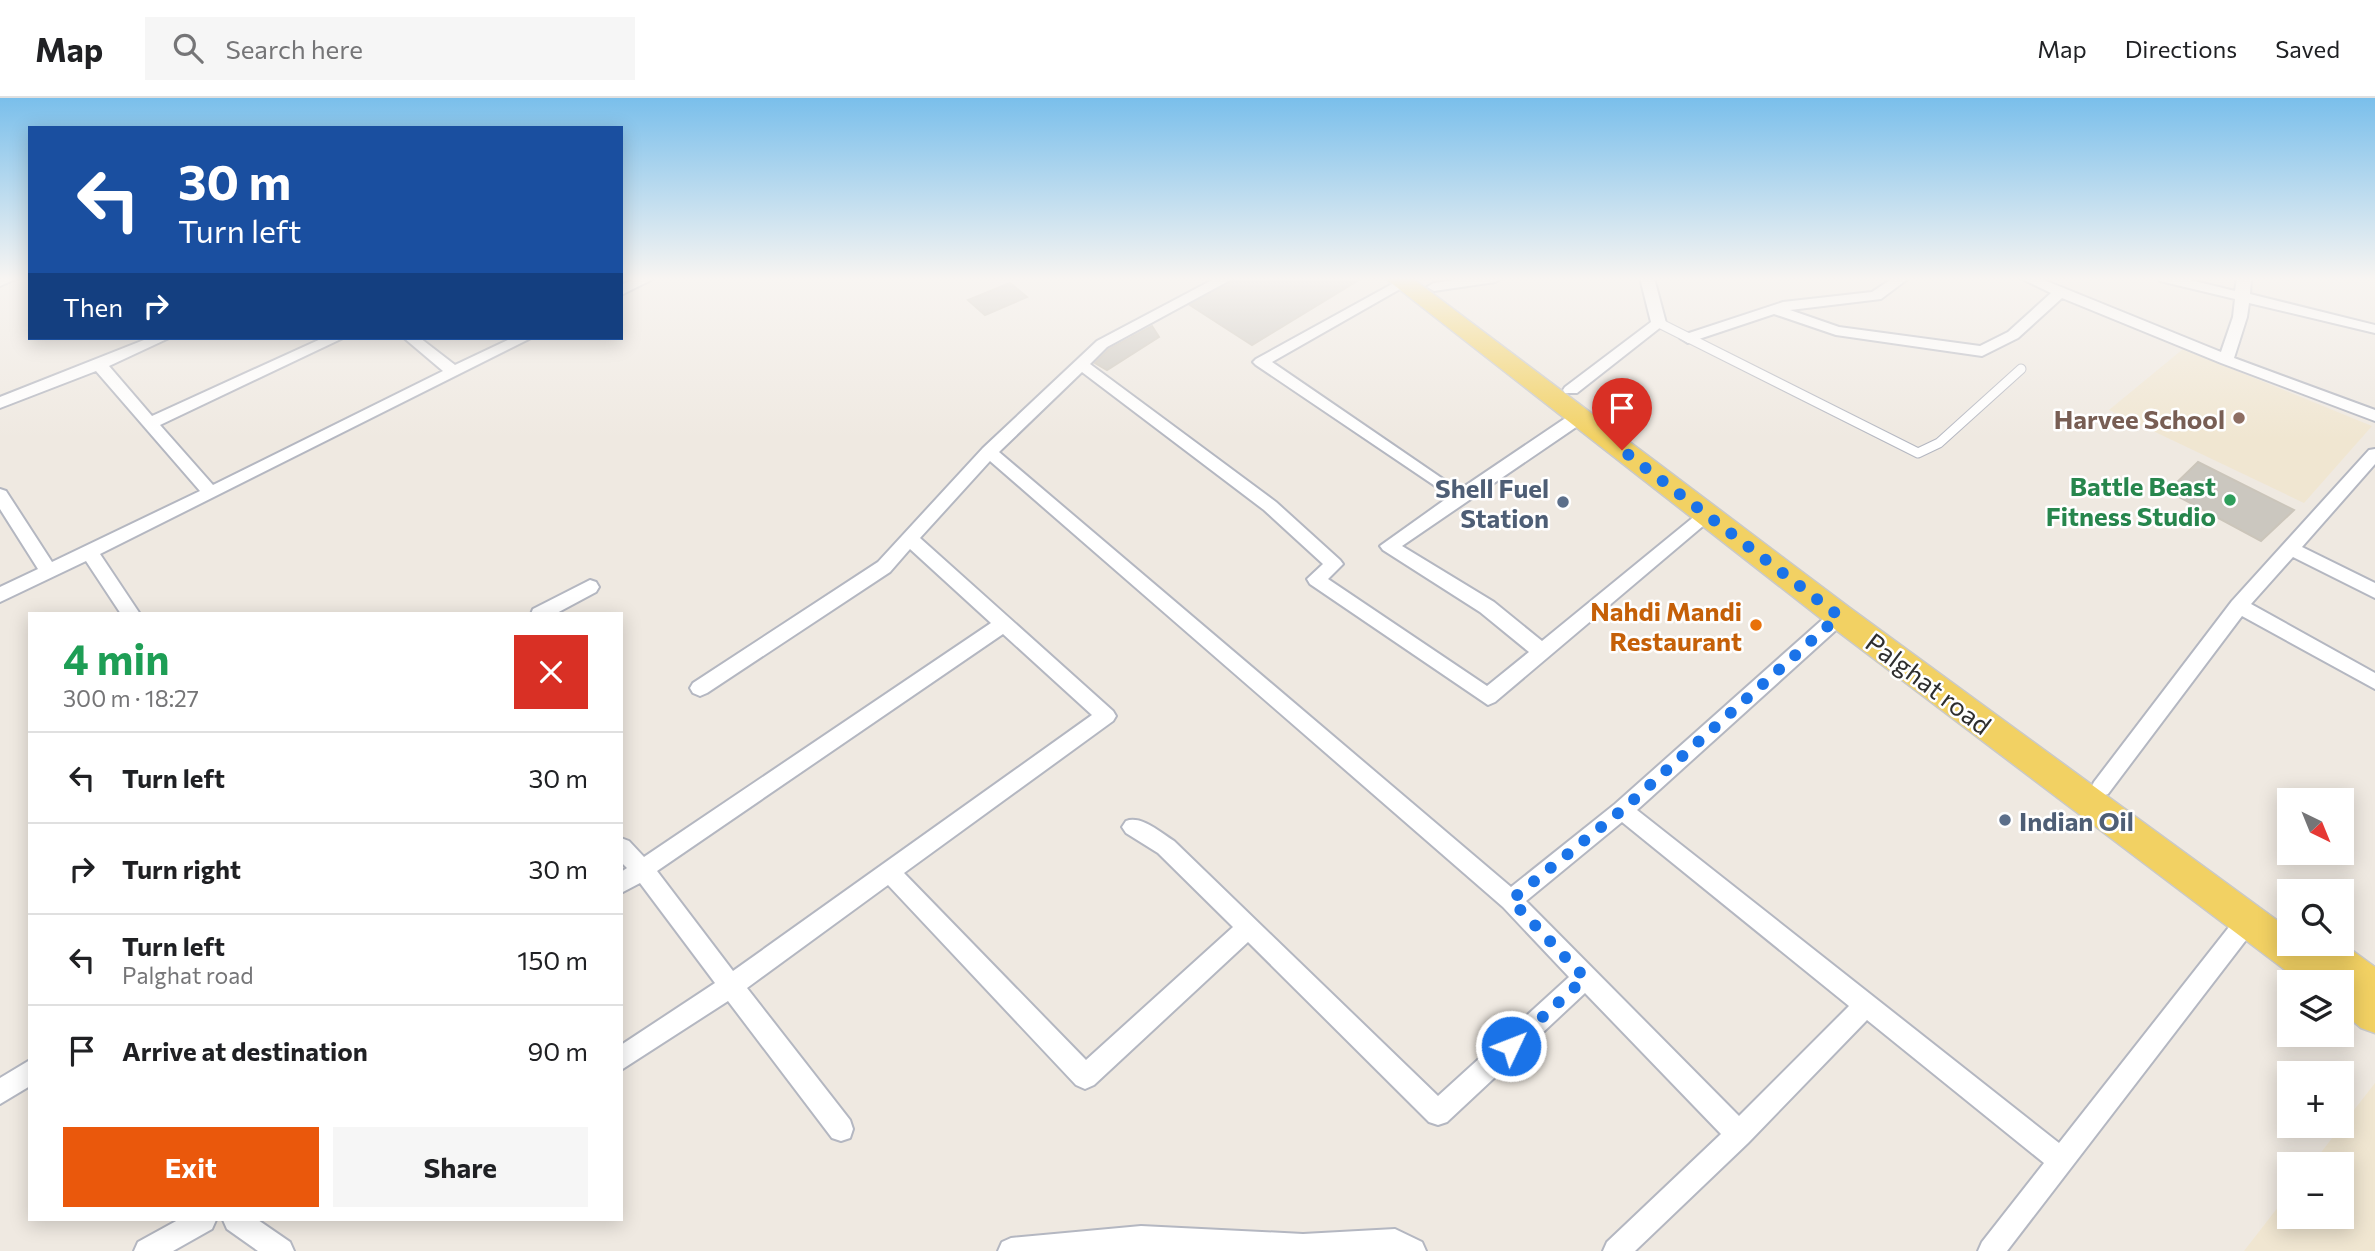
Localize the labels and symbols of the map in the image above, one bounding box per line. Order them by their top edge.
pin [1592,378,1652,450]
place label: Harvee School [2054,403,2225,434]
marker: Harvee School [2231,410,2247,426]
place label: Battle Beast Fitness Studio [2046,470,2216,531]
place label: Shell Fuel Station [1435,472,1549,533]
marker: Battle Beast Fitness Studio [2222,492,2238,508]
marker: Shell Fuel Station [1555,494,1571,510]
place label: Nahdi Mandi Restaurant [1590,595,1742,656]
marker: Nahdi Mandi Restaurant [1748,617,1764,633]
street label: Palghat road [1860,626,1998,740]
north arrow [2277,788,2354,864]
place label: Indian Oil [2019,805,2134,836]
marker: Indian Oil [1997,812,2013,828]
position arrow [1474,1009,1548,1083]

